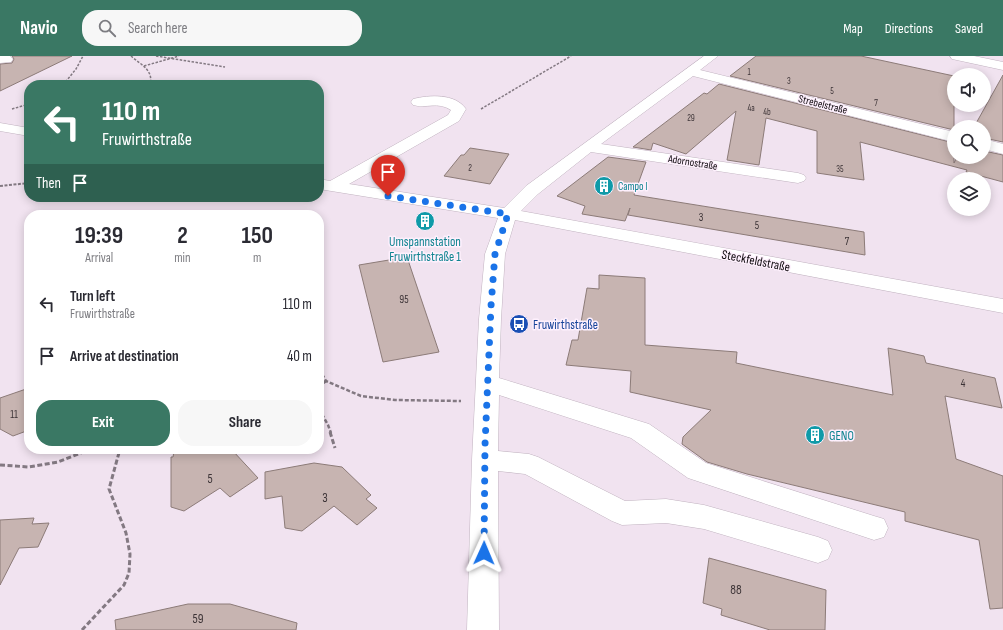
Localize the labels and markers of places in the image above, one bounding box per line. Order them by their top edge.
pin [371,155,405,196]
building icon: Campo I [593,175,615,197]
place label: Campo I [618,180,648,193]
building icon: Umspannstation Fruwirthstraße 1 [414,210,436,232]
place label: Umspannstation Fruwirthstraße 1 [389,234,461,265]
bus stop icon: Fruwirthstraße [508,313,530,335]
place label: Fruwirthstraße [533,317,598,333]
building icon: GENO [804,424,826,446]
place label: GENO [829,428,854,444]

